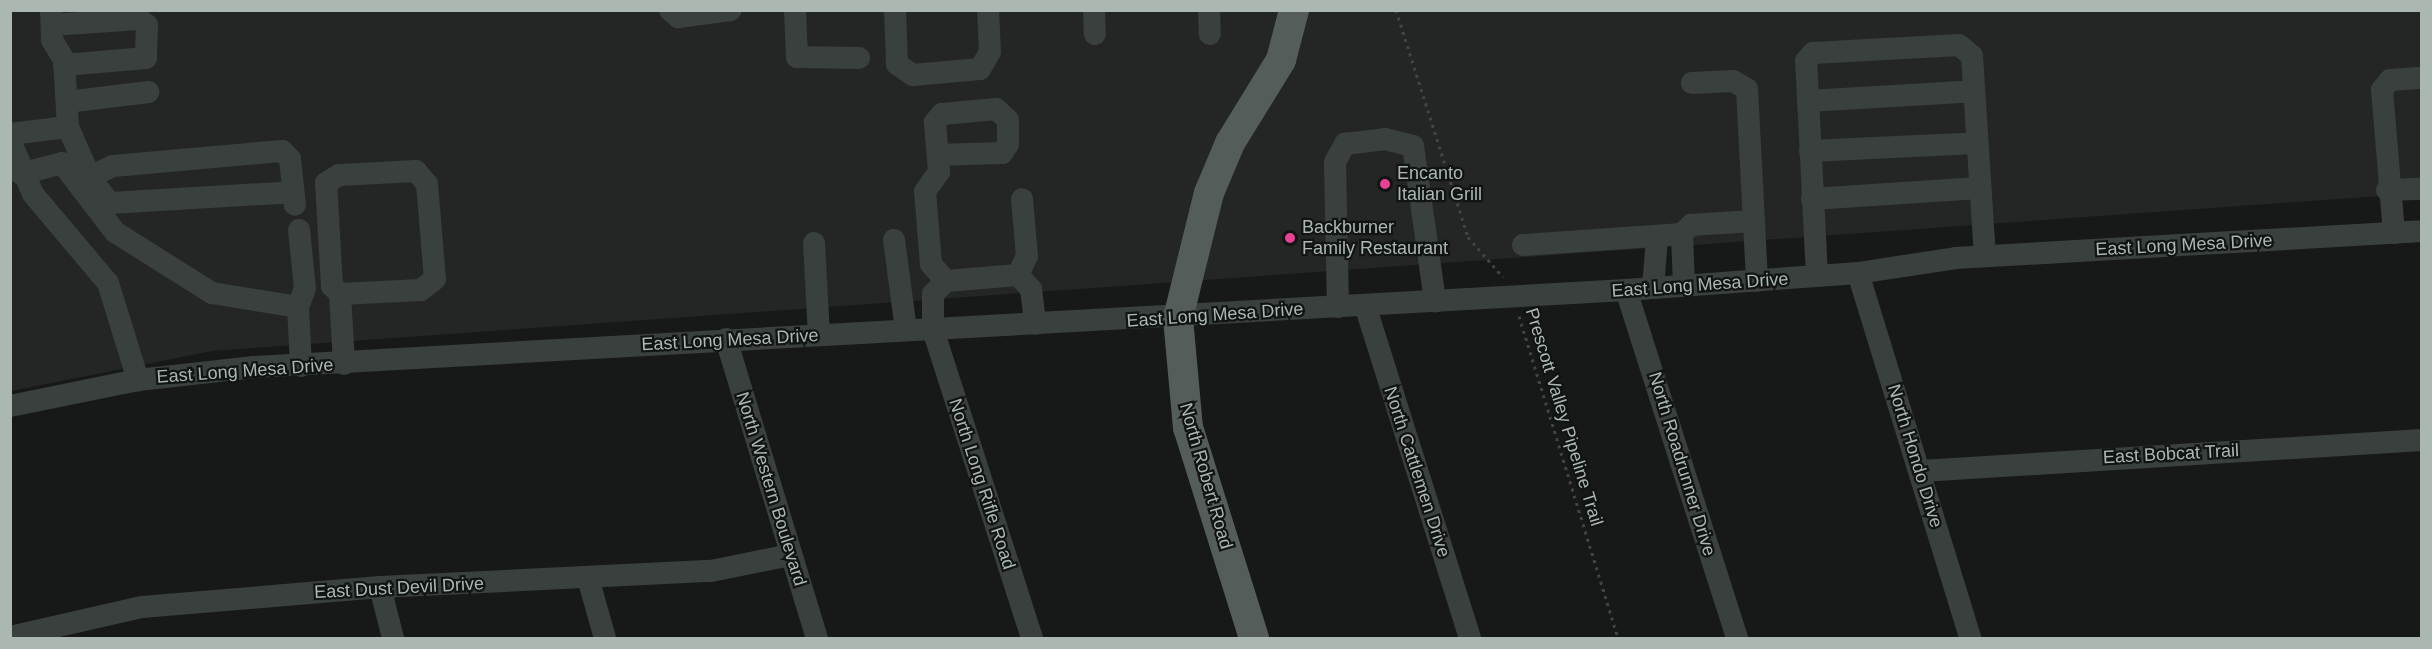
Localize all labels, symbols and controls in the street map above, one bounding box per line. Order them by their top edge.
place label: Encanto Italian Grill [1397,163,1482,206]
marker: Encanto Italian Grill [1378,177,1392,191]
place label: Backburner Family Restaurant [1302,217,1448,260]
street label: East Long Mesa Drive [2095,230,2273,260]
marker: Backburner Family Restaurant [1283,231,1297,245]
street label: East Long Mesa Drive [1611,268,1789,302]
street label: East Long Mesa Drive [1126,298,1304,332]
street label: Prescott Valley Pipeline Trail [1520,305,1608,529]
street label: East Long Mesa Drive [641,325,819,355]
street label: East Long Mesa Drive [156,354,334,388]
street label: North Roadrunner Drive [1644,369,1720,559]
street label: North Hondo Drive [1883,382,1947,530]
street label: North Cattlemen Drive [1379,384,1455,560]
street label: North Western Boulevard [731,389,811,589]
street label: North Long Rifle Road [944,396,1020,572]
street label: North Robert Road [1175,400,1237,552]
street label: East Bobcat Trail [2102,440,2240,468]
street label: East Dust Devil Drive [314,573,484,603]

